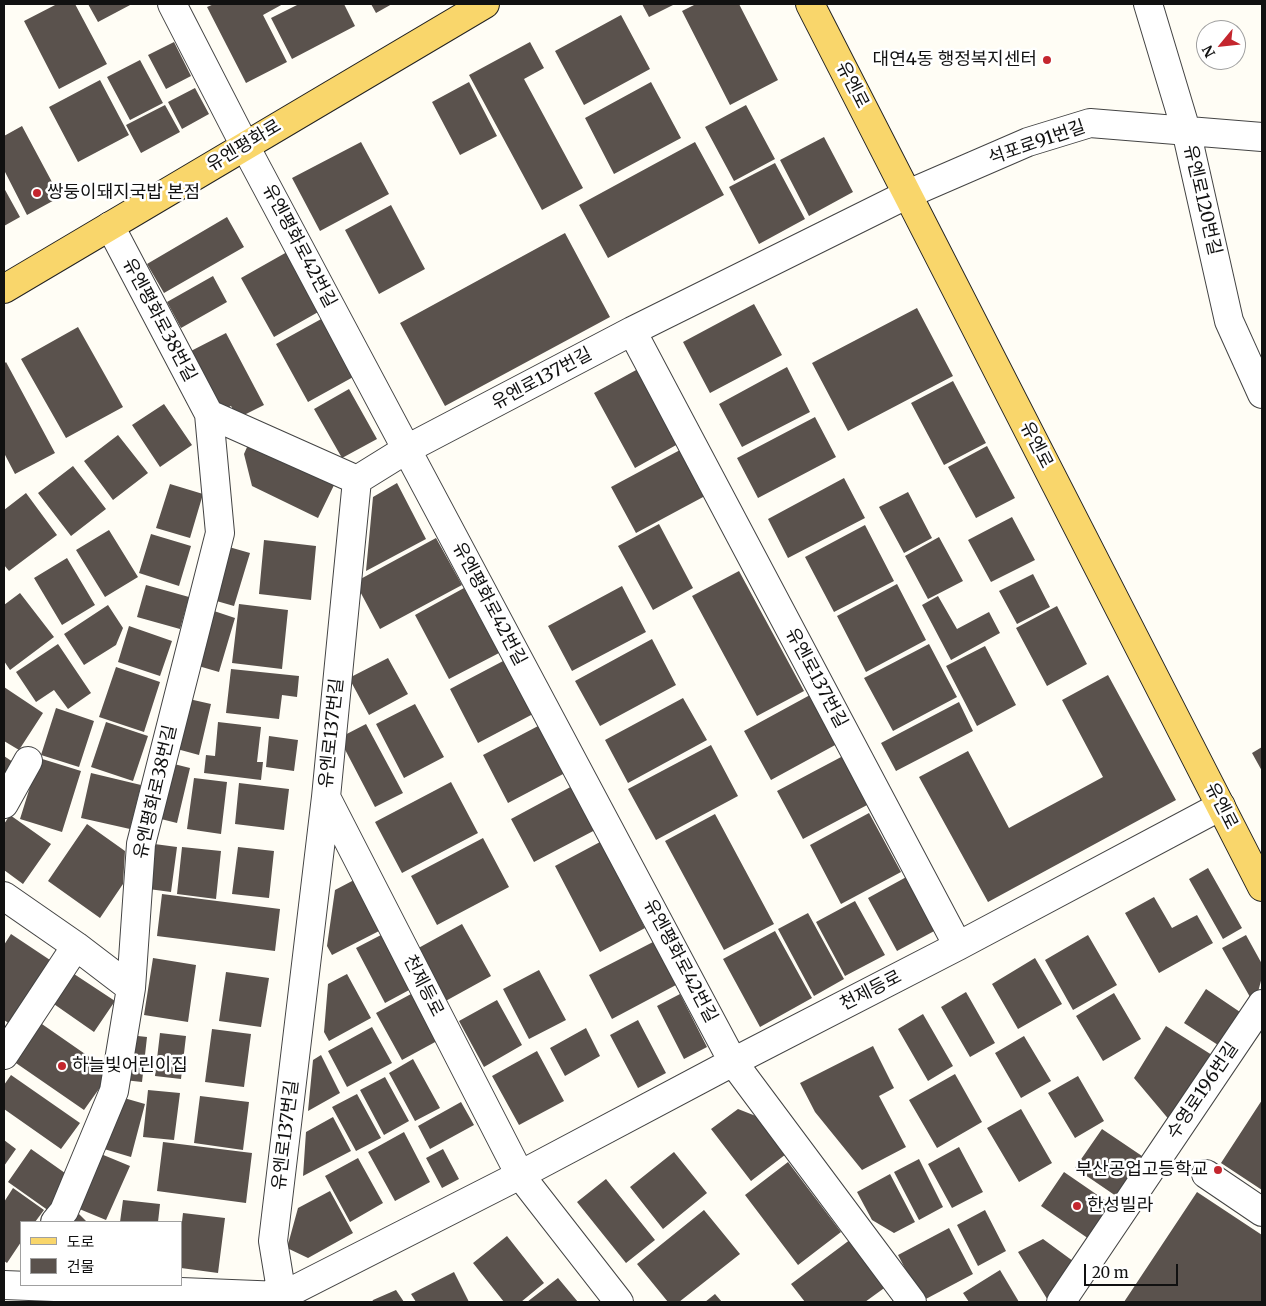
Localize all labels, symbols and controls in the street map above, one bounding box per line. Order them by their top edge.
north arrow [1196,20,1246,70]
text: N [1198,42,1219,61]
place label: 대연4동 행정복지센터 [873,49,1037,71]
marker: 대연4동 행정복지센터 [1041,54,1053,66]
street label: 유엔로 [831,58,873,112]
street label: 유엔평화로 [203,115,285,177]
street label: 석포로91번길 [986,116,1088,170]
street label: 유엔로120번길 [1179,143,1225,257]
street label: 유엔평화로42번길 [257,181,341,311]
place label: 쌍둥이돼지국밥 본점 [47,182,200,204]
marker: 쌍둥이돼지국밥 본점 [31,187,43,199]
street label: 유엔평화로38번길 [117,255,201,385]
street label: 유엔로137번길 [488,344,596,414]
street label: 유엔로 [1015,418,1057,472]
street label: 유엔평화로42번길 [447,539,531,669]
street label: 유엔로137번길 [781,624,851,732]
street label: 유엔로137번길 [315,677,349,789]
street label: 유엔평화로38번길 [130,723,182,861]
street label: 유엔로 [1200,779,1242,833]
street label: 유엔평화로42번길 [638,896,722,1026]
street label: 천제등로 [398,952,448,1020]
street label: 천제등로 [837,966,905,1016]
street label: 수영로196번길 [1163,1039,1243,1143]
place label: 하늘빛어린이집 [72,1055,188,1077]
marker: 하늘빛어린이집 [56,1060,68,1072]
street label: 유엔로137번길 [269,1079,303,1191]
place label: 부산공업고등학교 [1076,1159,1208,1181]
marker: 부산공업고등학교 [1212,1164,1224,1176]
place label: 한성빌라 [1087,1195,1153,1217]
marker: 한성빌라 [1071,1200,1083,1212]
legend [20,1221,182,1286]
text: 도로 [67,1232,95,1251]
scale bar [1086,1254,1180,1286]
text: 건물 [67,1257,95,1276]
text: 20 m [1092,1263,1129,1282]

